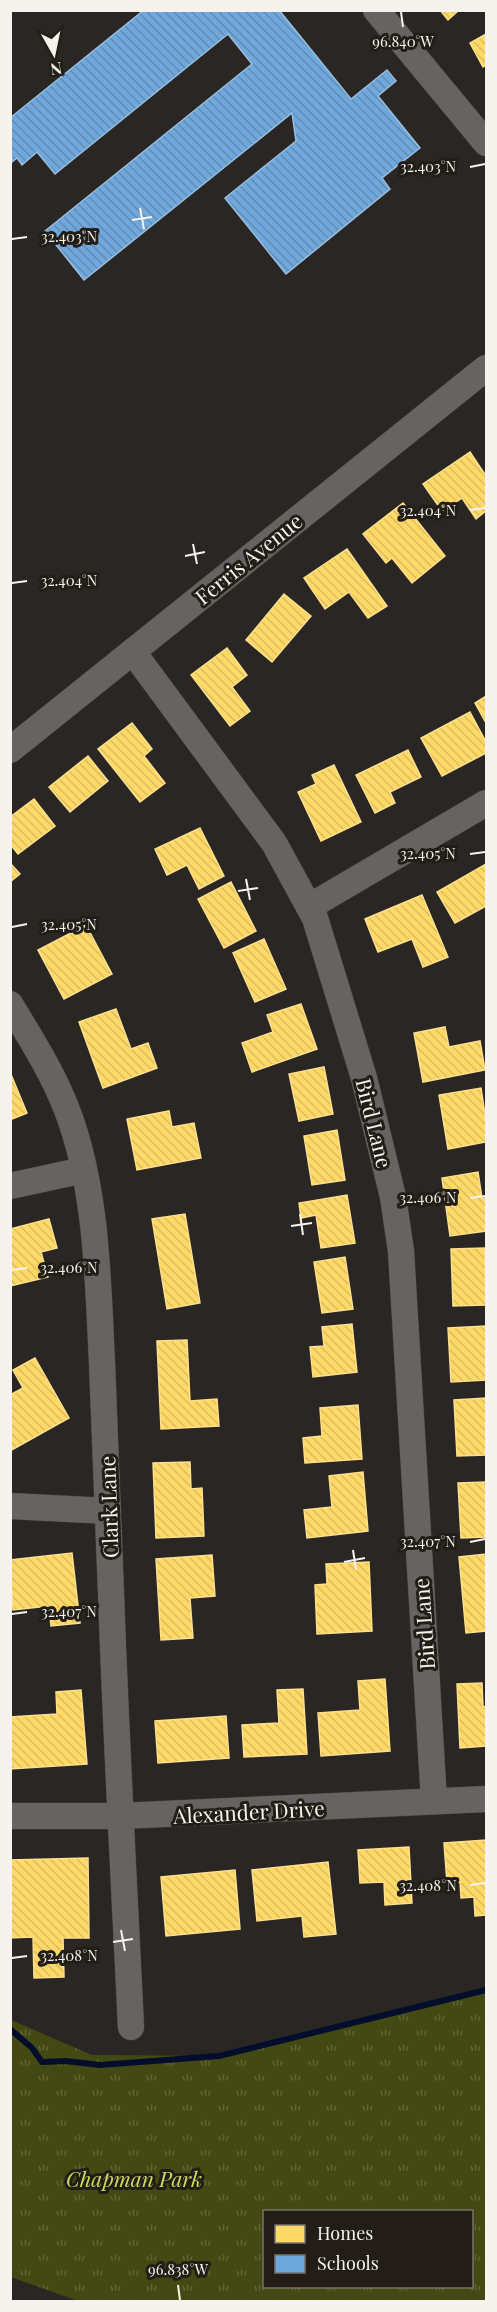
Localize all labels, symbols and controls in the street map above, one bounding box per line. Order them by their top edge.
north arrow [24,24,84,84]
text: 96.840°W [372,31,434,51]
text: N [49,58,64,81]
text: 32.403°N [400,156,456,176]
text: 32.403°N [41,226,97,246]
text: 32.404°N [400,500,457,520]
street label: Ferris Avenue [189,506,307,610]
text: 32.404°N [41,570,98,590]
text: 32.405°N [400,843,456,863]
text: 32.405°N [41,914,97,934]
street label: Bird Lane [350,1075,400,1171]
text: 32.406°N [399,1187,457,1207]
text: 32.406°N [40,1257,98,1277]
street label: Clark Lane [92,1455,124,1559]
text: 32.407°N [400,1531,456,1551]
street label: Bird Lane [406,1577,440,1671]
text: 32.407°N [41,1601,97,1621]
street label: Alexander Drive [172,1793,325,1829]
text: 32.408°N [399,1875,457,1895]
text: 32.408°N [40,1945,98,1965]
park label: Chapman Park [66,2164,202,2192]
legend [263,2210,473,2288]
text: Homes [317,2221,373,2245]
text: Schools [317,2251,379,2275]
text: 96.838°W [148,2259,208,2279]

